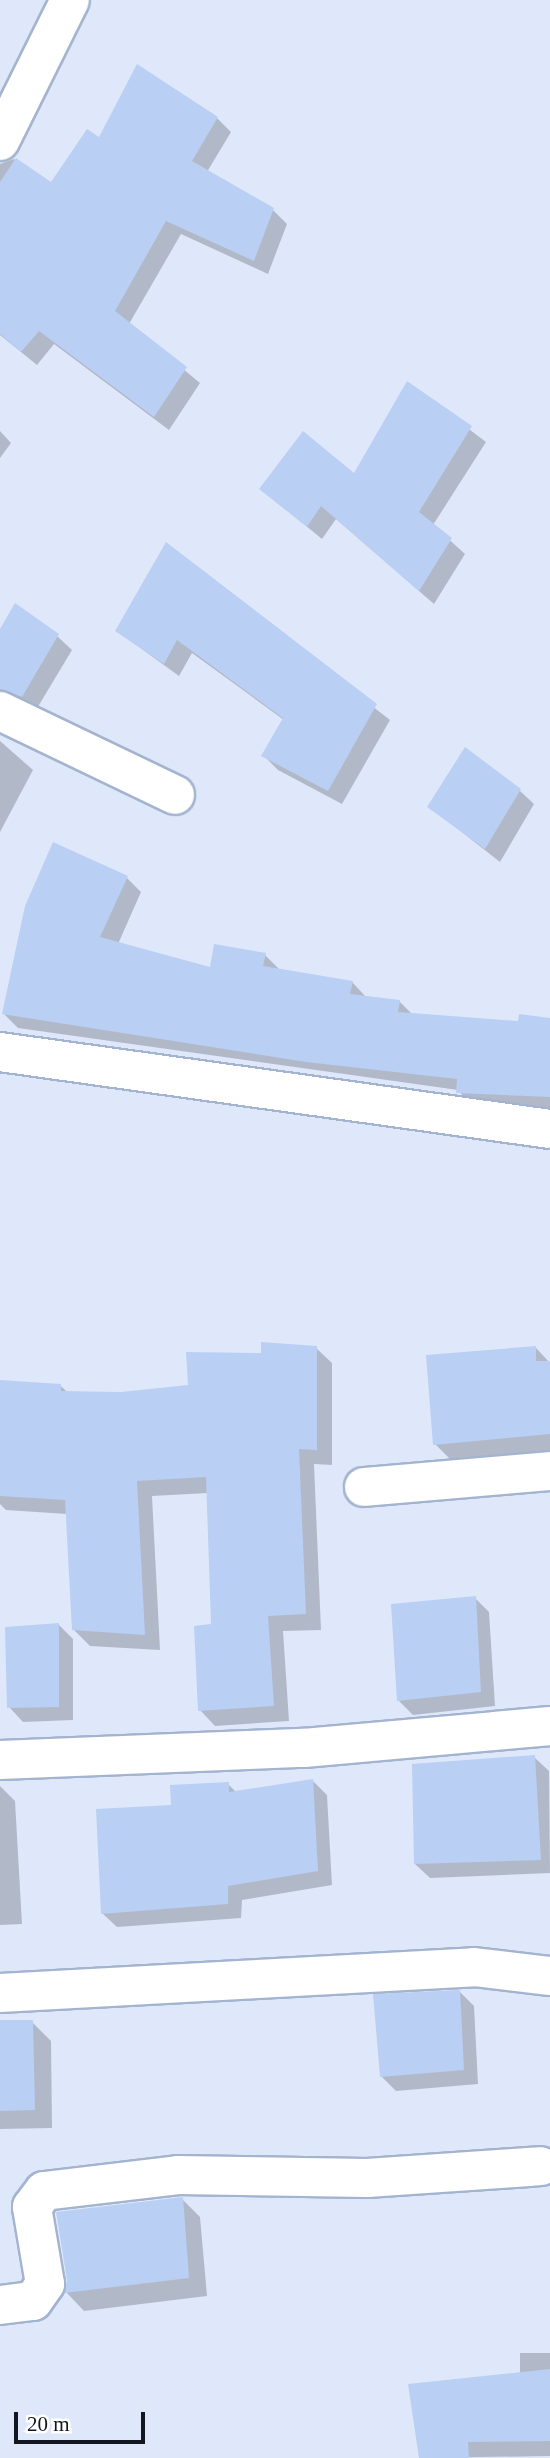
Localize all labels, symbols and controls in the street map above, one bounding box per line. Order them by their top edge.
scale bar [18,2398,149,2442]
text: 20 m [27,2412,70,2436]

